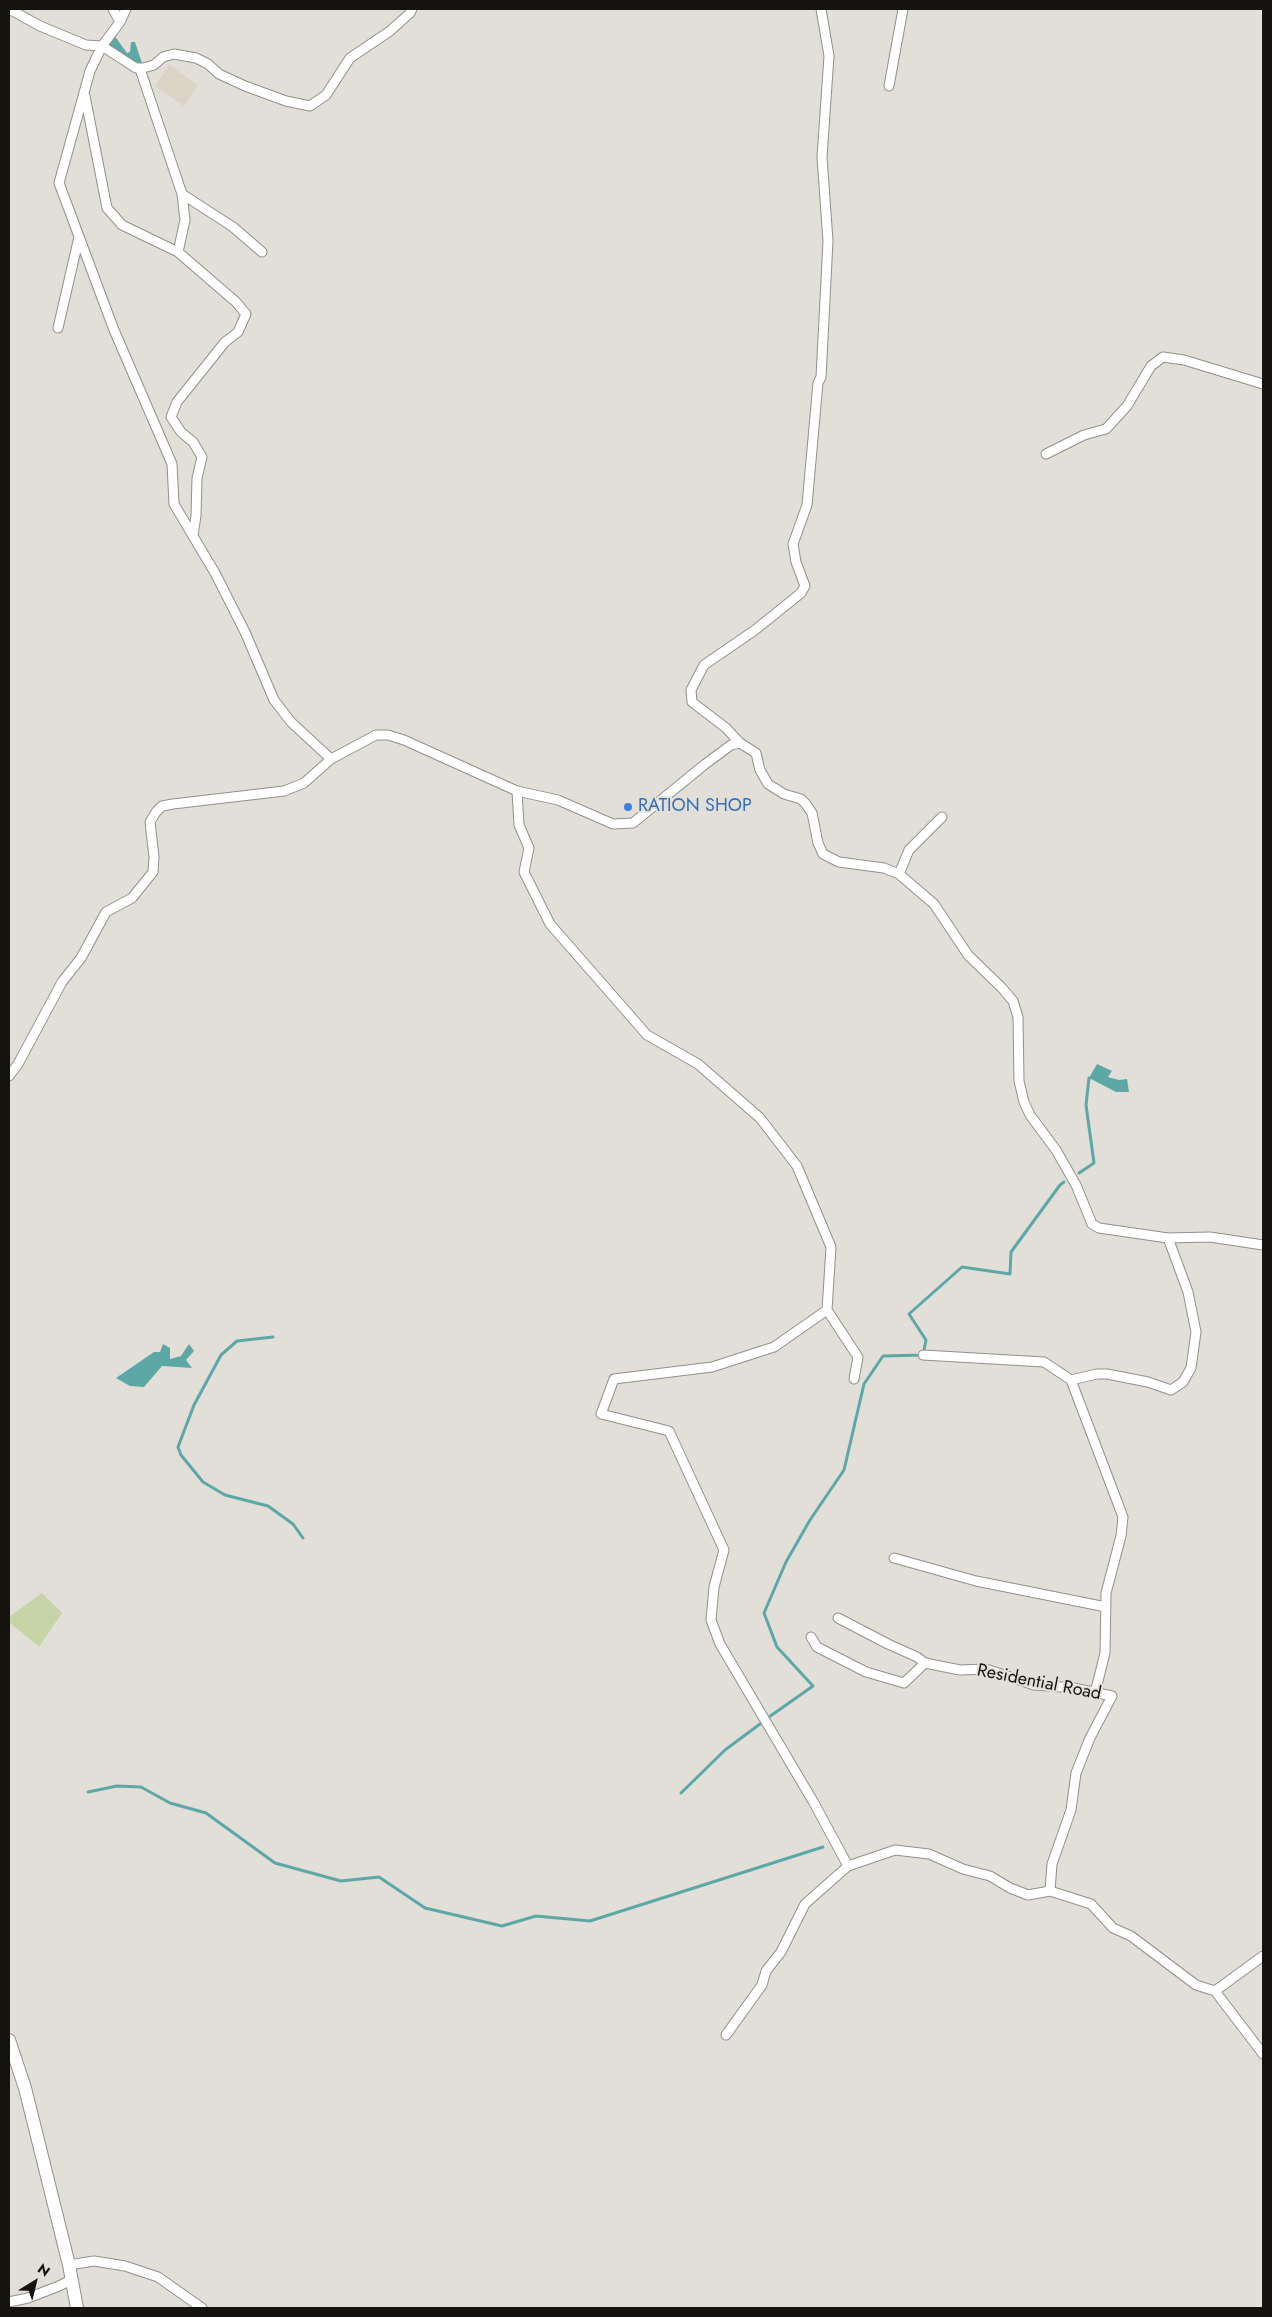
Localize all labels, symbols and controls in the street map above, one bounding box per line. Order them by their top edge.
place label: RATION SHOP [638,796,752,818]
marker: RATION SHOP [622,801,634,813]
street label: Residential Road [975,1660,1103,1706]
north arrow [10,2257,60,2307]
text: N [33,2259,54,2281]

